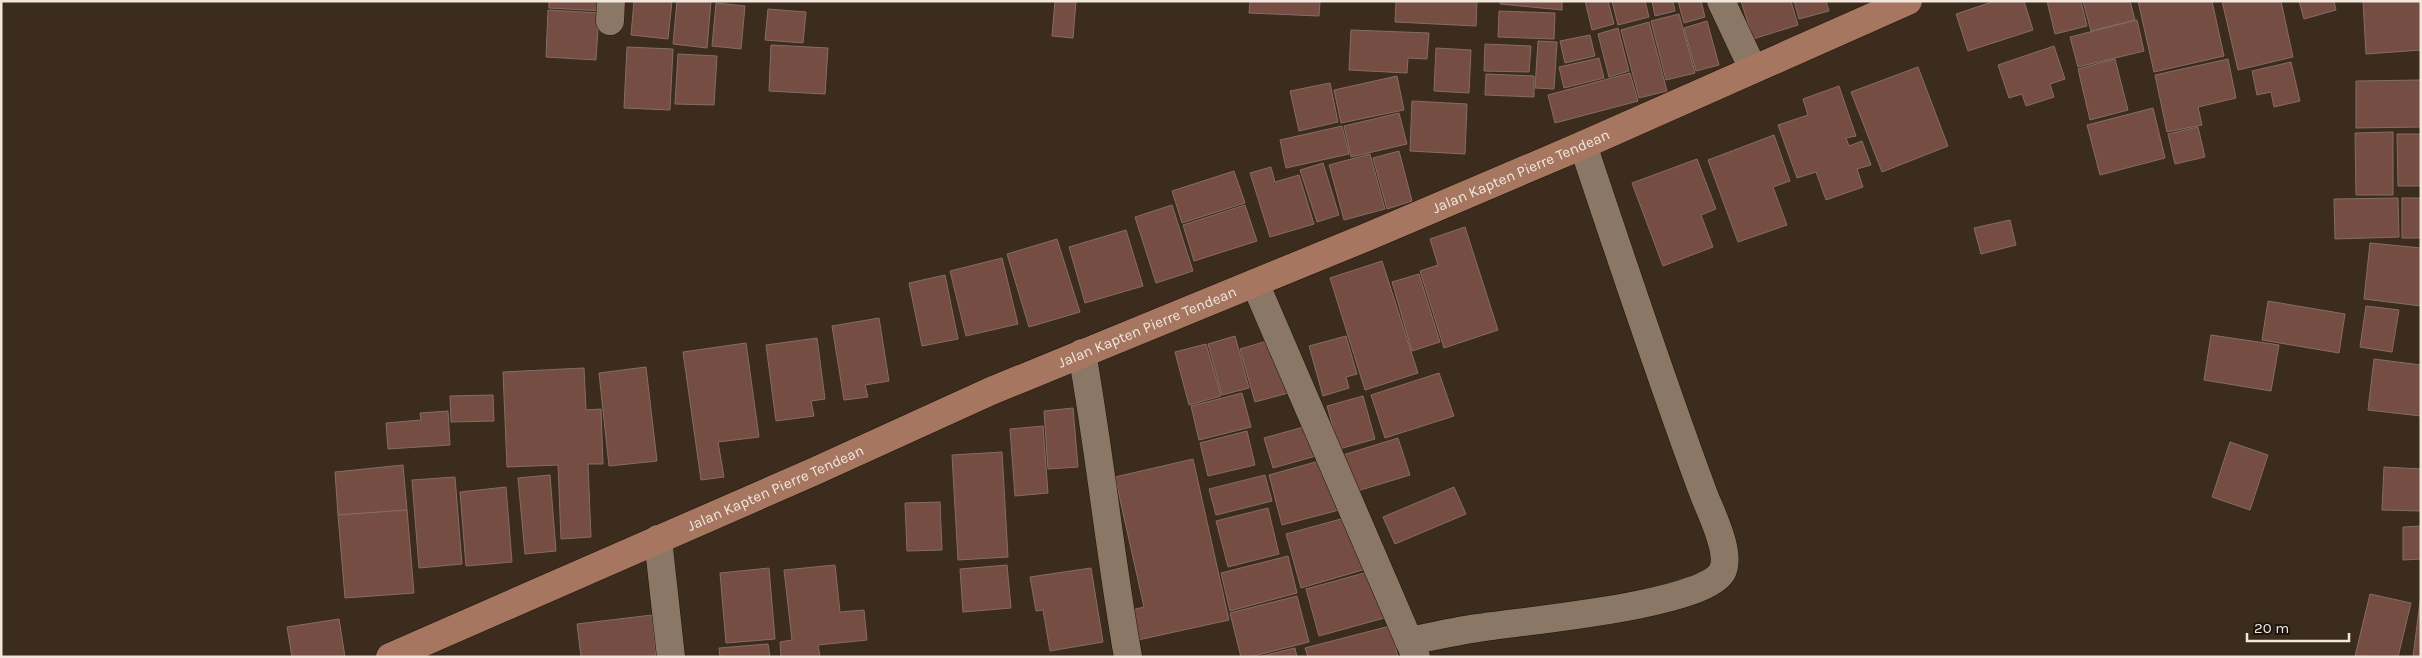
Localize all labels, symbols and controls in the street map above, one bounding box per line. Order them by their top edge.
street label: Jalan Kapten Pierre Tendean [1430,125,1613,217]
street label: Jalan Kapten Pierre Tendean [1055,282,1239,372]
street label: Jalan Kapten Pierre Tendean [684,441,867,535]
scale bar [2247,610,2350,642]
text: 20 m [2254,619,2289,637]

